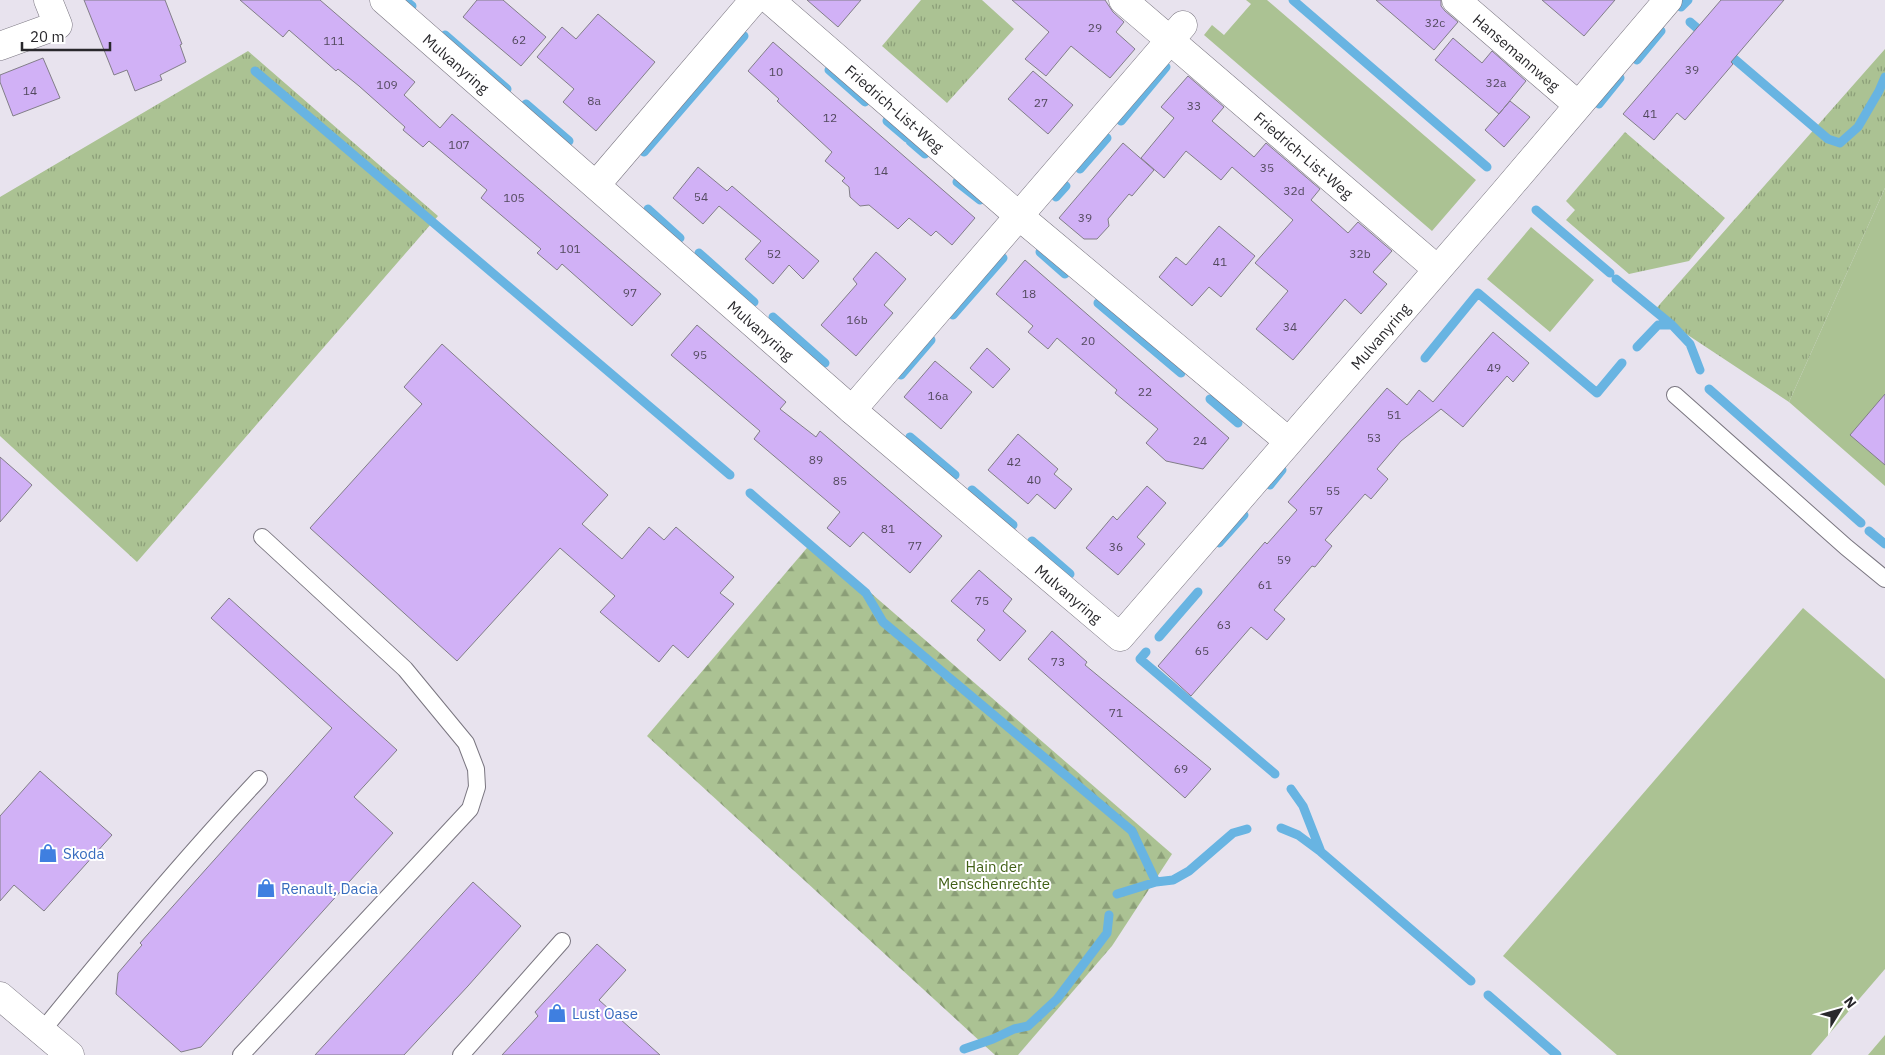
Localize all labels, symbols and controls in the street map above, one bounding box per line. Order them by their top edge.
street label: Hansemannweg [1469,10,1564,95]
house number: 32c [1425,15,1445,30]
scale bar [22,20,110,52]
house number: 29 [1088,20,1102,35]
text: 20 m [30,27,65,46]
street label: Mulvanyring [419,29,493,97]
house number: 62 [512,32,526,47]
house number: 111 [323,33,345,48]
street label: Friedrich-List-Weg [841,60,948,156]
house number: 39 [1685,62,1699,77]
house number: 10 [769,64,783,79]
house number: 32a [1486,75,1507,90]
house number: 109 [376,77,398,92]
house number: 14 [23,83,37,98]
house number: 8a [587,93,601,108]
house number: 27 [1034,95,1048,110]
house number: 33 [1187,98,1201,113]
house number: 41 [1643,106,1657,121]
street label: Friedrich-List-Weg [1250,107,1357,203]
house number: 12 [823,110,837,125]
house number: 107 [448,137,470,152]
house number: 35 [1260,160,1274,175]
house number: 14 [874,163,888,178]
house number: 32d [1283,183,1305,198]
house number: 54 [694,189,708,204]
house number: 105 [503,190,525,205]
house number: 39 [1078,210,1092,225]
house number: 101 [559,241,581,256]
house number: 52 [767,246,781,261]
house number: 32b [1349,246,1371,261]
house number: 41 [1213,254,1227,269]
house number: 97 [623,285,637,300]
house number: 18 [1022,286,1036,301]
street label: Mulvanyring [724,296,798,364]
street label: Mulvanyring [1346,299,1414,373]
house number: 16b [846,312,868,327]
house number: 34 [1283,319,1297,334]
house number: 20 [1081,333,1095,348]
house number: 95 [693,347,707,362]
house number: 49 [1487,360,1501,375]
house number: 22 [1138,384,1152,399]
house number: 16a [928,388,949,403]
house number: 51 [1387,407,1401,422]
house number: 53 [1367,430,1381,445]
house number: 24 [1193,433,1207,448]
house number: 89 [809,452,823,467]
house number: 42 [1007,454,1021,469]
house number: 40 [1027,472,1041,487]
house number: 85 [833,473,847,488]
house number: 55 [1326,483,1340,498]
house number: 57 [1309,503,1323,518]
house number: 81 [881,521,895,536]
house number: 77 [908,538,922,553]
house number: 36 [1109,539,1123,554]
house number: 59 [1277,552,1291,567]
street label: Mulvanyring [1031,560,1106,627]
house number: 61 [1258,577,1272,592]
house number: 75 [975,593,989,608]
house number: 63 [1217,617,1231,632]
house number: 65 [1195,643,1209,658]
house number: 73 [1051,654,1065,669]
house number: 71 [1109,705,1123,720]
house number: 69 [1174,761,1188,776]
shop icon: Skoda [37,842,59,864]
place label: Skoda [63,844,104,863]
park label: Hain der Menschenrechte [938,857,1050,893]
shop icon: Renault, Dacia [255,877,277,899]
place label: Renault, Dacia [281,879,378,898]
north arrow [1815,985,1865,1035]
text: N [1840,993,1861,1012]
shop icon: Lust Oase [546,1002,568,1024]
place label: Lust Oase [572,1004,638,1023]

